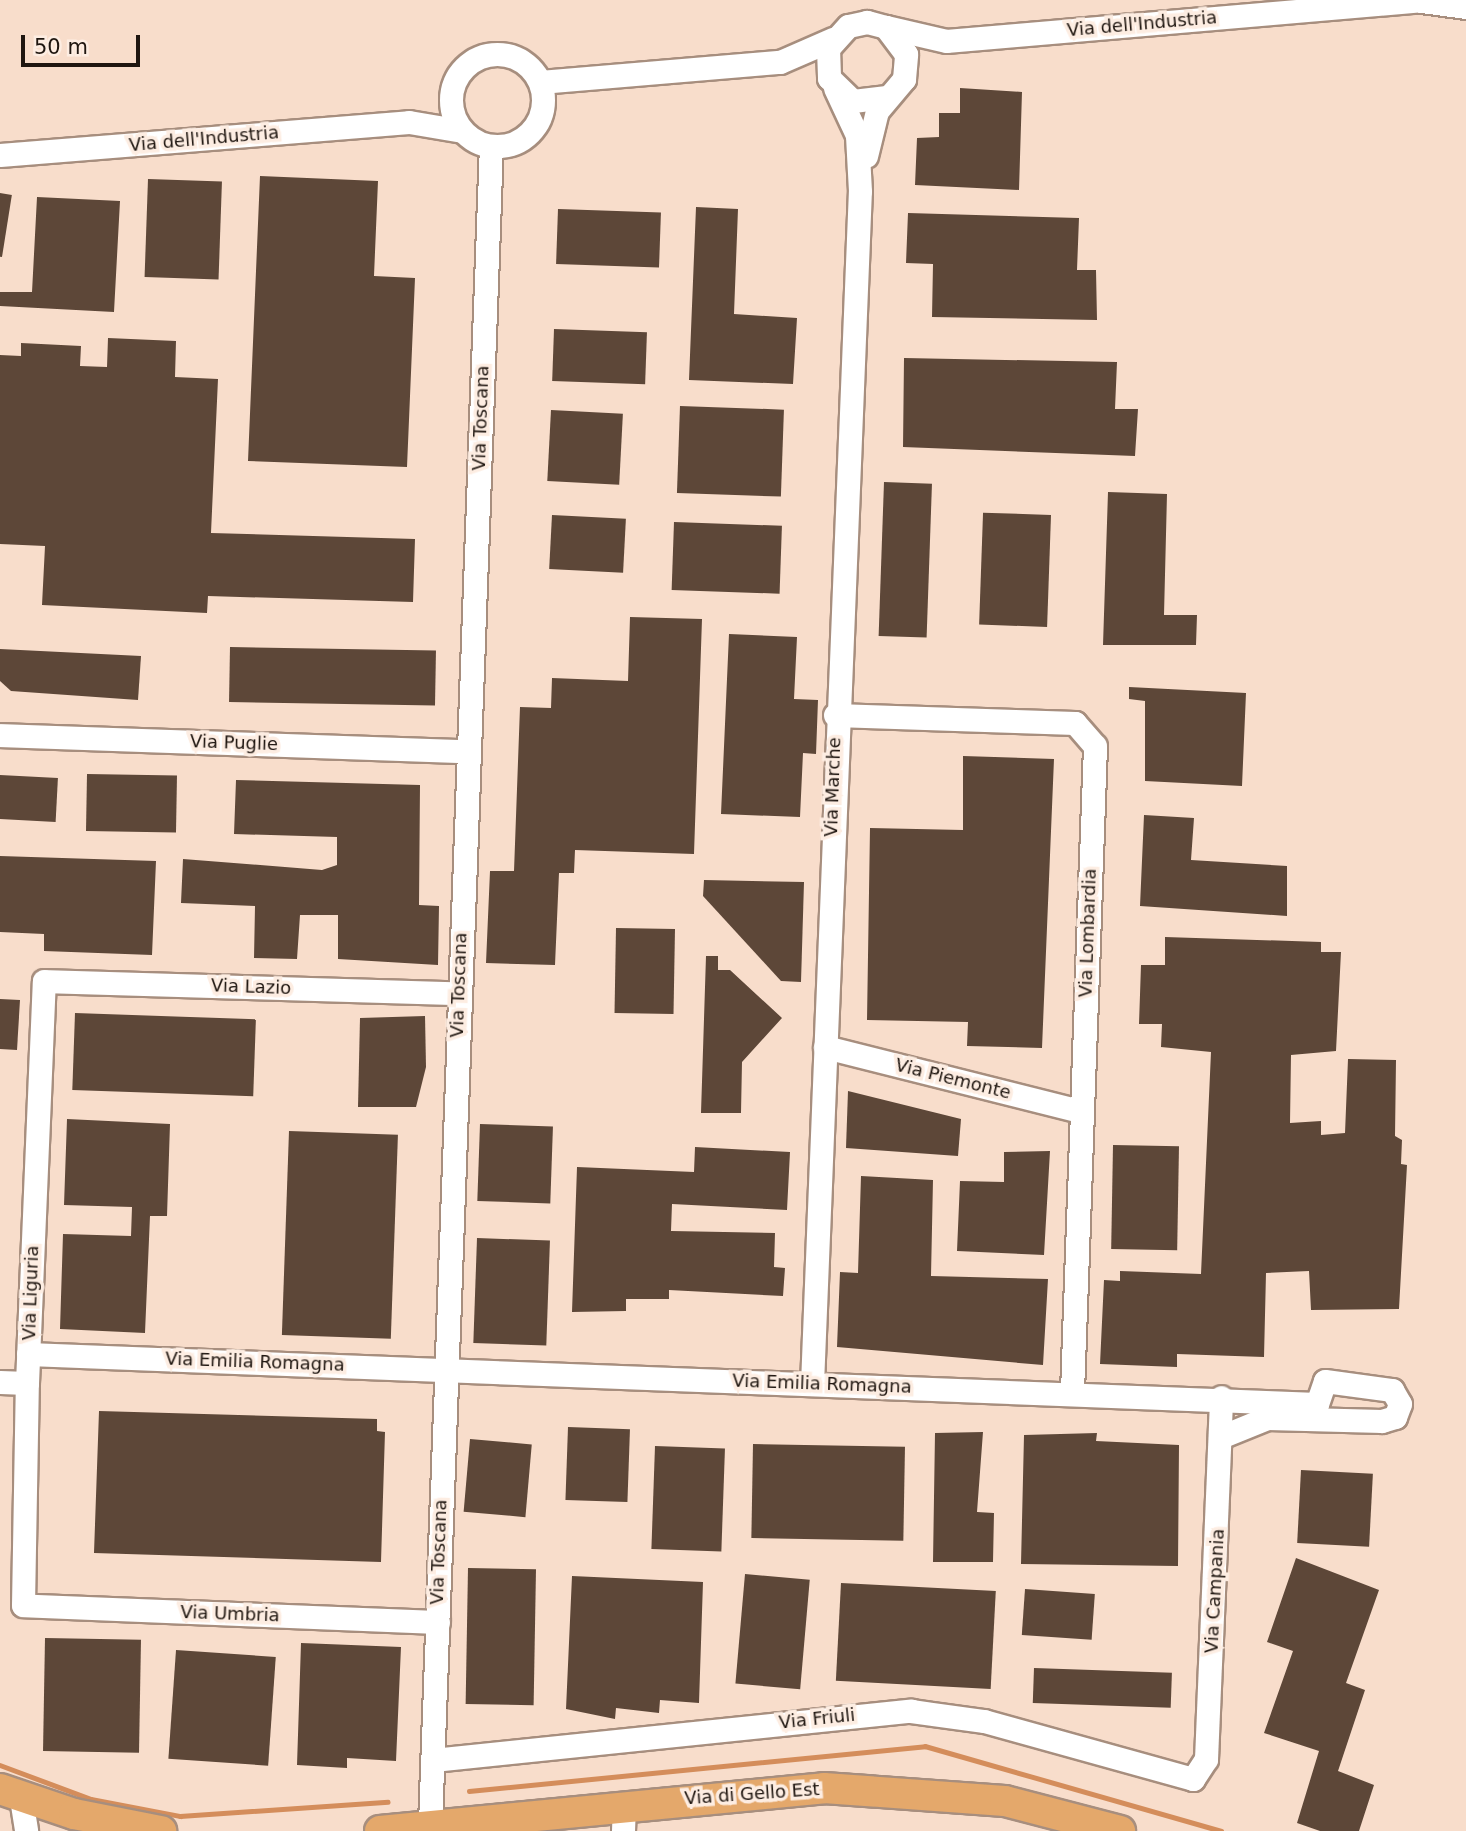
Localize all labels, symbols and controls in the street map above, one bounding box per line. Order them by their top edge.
street label: Via dell'Industria [1066,7,1218,41]
scale bar [24,21,144,65]
text: 50 m [34,35,88,59]
street label: Via dell'Industria [128,122,280,156]
street label: Via Toscana [468,365,494,471]
street label: Via Puglie [190,731,278,755]
street label: Via Marche [820,737,846,837]
street label: Via Lombardia [1075,868,1101,998]
street label: Via Toscana [446,932,472,1038]
street label: Via Lazio [211,975,291,999]
street label: Via Piemonte [893,1054,1013,1104]
street label: Via Liguria [19,1245,43,1341]
street label: Via Emilia Romagna [165,1348,345,1376]
street label: Via Emilia Romagna [732,1370,912,1398]
street label: Via Toscana [426,1499,452,1605]
street label: Via Campania [1201,1528,1229,1654]
street label: Via Umbria [180,1601,280,1627]
street label: Via Friuli [778,1704,856,1734]
street label: Via di Gello Est [684,1779,820,1809]

